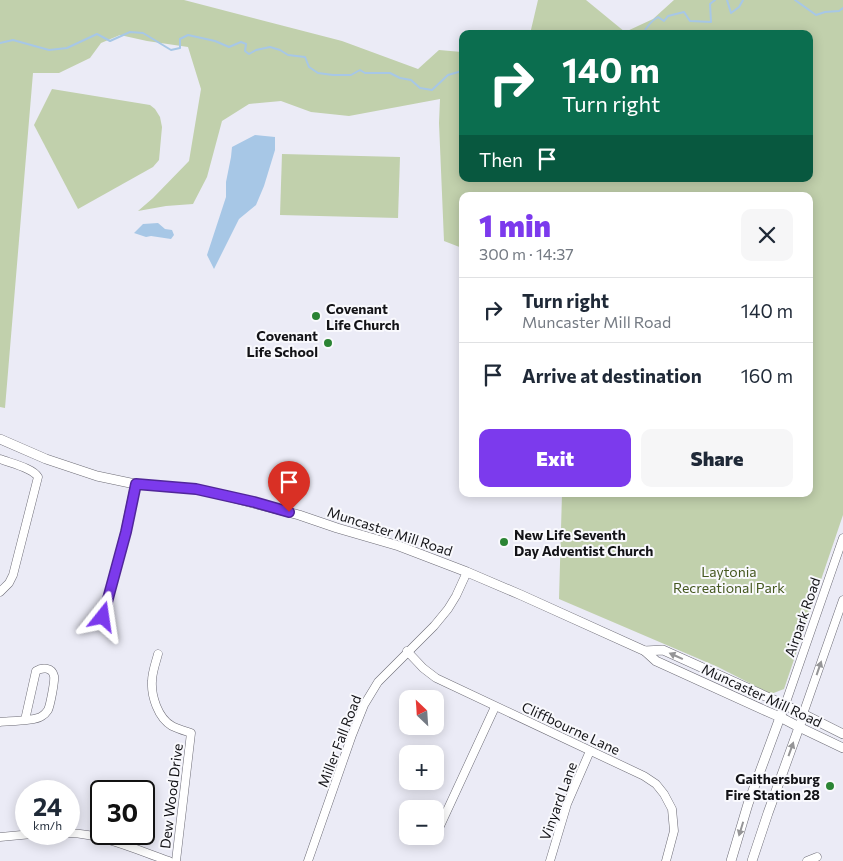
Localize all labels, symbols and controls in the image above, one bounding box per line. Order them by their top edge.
text: 140 m [562,47,660,90]
icon: right [479,50,544,115]
text: Turn right [562,90,660,117]
icon: arrive [533,145,561,173]
text: Then [479,148,523,171]
text: 1 min [479,206,551,243]
button: close [741,209,793,261]
text: 300 m · 14:37 [479,244,574,263]
text: Turn right [522,289,609,312]
icon: right [479,296,507,324]
text: 140 m [741,299,793,322]
place label: Covenant Life Church [326,300,400,333]
marker: Covenant Life Church [310,310,322,322]
text: Muncaster Mill Road [522,312,671,331]
place label: Covenant Life School [247,327,318,360]
marker: Covenant Life School [322,337,334,349]
icon: arrive [479,361,507,389]
text: Arrive at destination [522,364,702,387]
text: 160 m [741,364,793,387]
button: Exit [479,429,631,487]
button: Share [641,429,793,487]
pin [268,461,310,512]
icon: arrive [275,468,303,496]
street label: Muncaster Mill Road [325,503,455,559]
place label: New Life Seventh Day Adventist Church [514,526,653,559]
marker: New Life Seventh Day Adventist Church [498,536,510,548]
park label: Laytonia Recreational Park [673,563,785,596]
street label: Airpark Road [780,575,824,659]
position arrow [76,590,128,642]
one-way arrow [669,652,684,661]
street label: Muncaster Mill Road [699,660,825,730]
one-way arrow [815,660,823,675]
north arrow [399,690,444,735]
map controls [399,690,444,845]
street label: Miller Fall Road [314,693,364,789]
street label: Cliffbourne Lane [519,698,623,758]
one-way arrow [787,741,795,756]
street label: Dew Wood Drive [156,742,186,850]
button: + [399,745,444,790]
street label: Vinyard Lane [536,759,580,843]
place label: Gaithersburg Fire Station 28 [725,770,820,803]
speed limit sign: 30 [90,780,155,845]
marker: Gaithersburg Fire Station 28 [824,780,836,792]
text: 24 [33,791,62,821]
button: − [399,800,444,845]
text: km/h [33,818,62,832]
one-way arrow [736,821,744,836]

